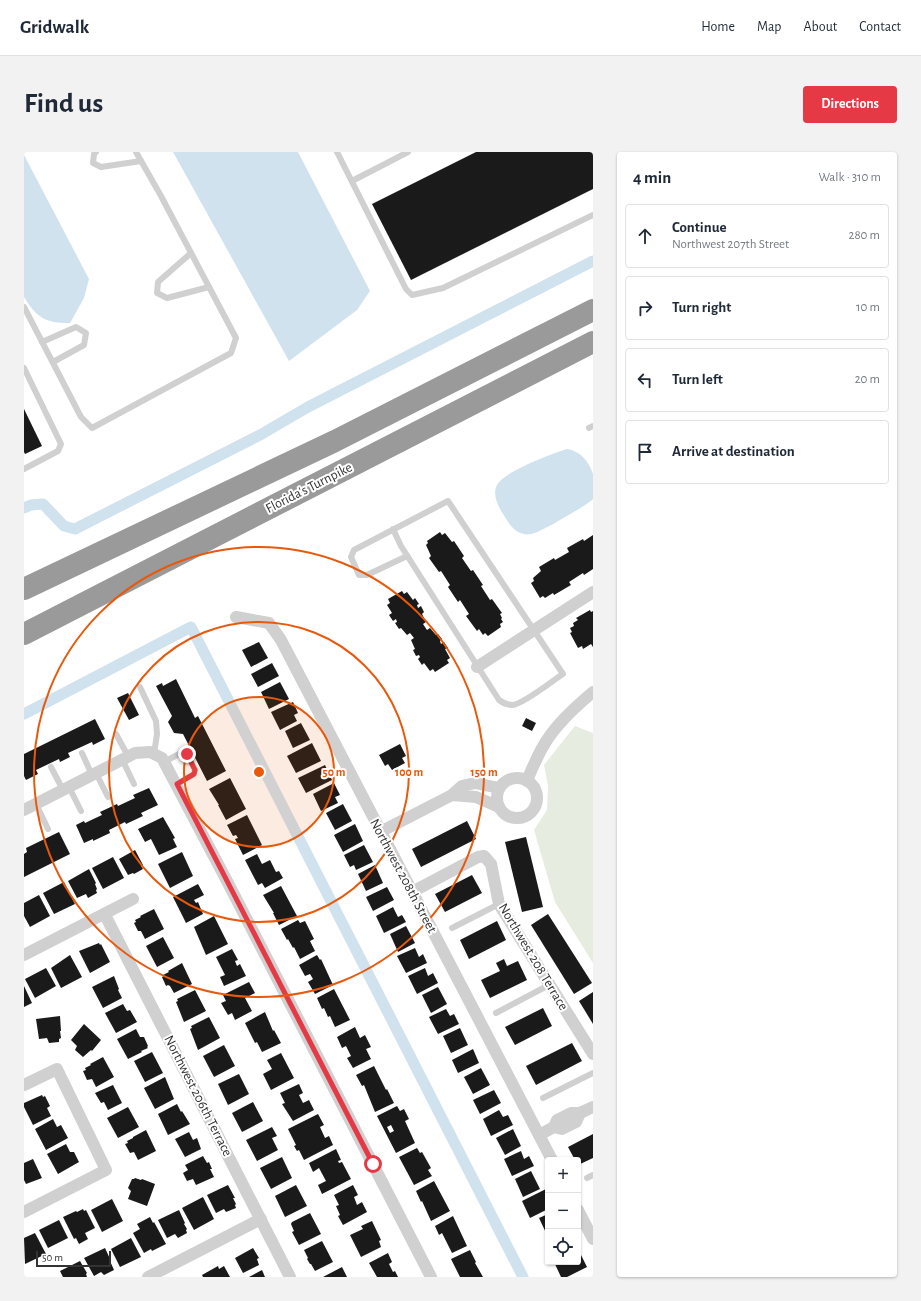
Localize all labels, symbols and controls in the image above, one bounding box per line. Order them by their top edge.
text: Gridwalk [20,18,89,37]
text: Home [701,20,735,34]
text: Map [757,20,781,34]
text: About [803,20,837,34]
text: Contact [859,20,901,34]
button: Directions [803,86,897,123]
text: Find us [24,90,103,118]
text: 4 min [633,169,671,186]
text: Walk · 310 m [818,171,881,184]
text: Continue [672,220,727,235]
icon: ahead [634,225,656,247]
text: 280 m [849,229,880,242]
text: Northwest 207th Street [672,238,789,251]
icon: right [634,297,656,319]
text: Turn right [672,300,731,315]
text: 10 m [856,301,880,314]
icon: left [634,369,656,391]
text: Turn left [672,372,723,387]
text: 20 m [855,373,880,386]
icon: arrive [634,441,656,463]
text: Arrive at destination [672,444,795,459]
street label: Florida's Turnpike [263,460,355,516]
route end [178,745,196,763]
centre of rings [252,765,266,779]
text: 50 m [323,766,346,778]
text: 100 m [395,766,423,778]
text: 150 m [470,766,498,778]
street label: Northwest 208th Street [367,817,439,936]
street label: Northwest 208 Terrace [496,901,570,1013]
street label: Northwest 206th Terrace [161,1033,235,1159]
route start [364,1155,382,1173]
map controls [545,1157,581,1265]
button: + [545,1157,581,1193]
button: − [545,1193,581,1229]
button: locate [545,1229,581,1265]
scale bar [36,1249,111,1268]
text: 50 m [42,1252,63,1263]

